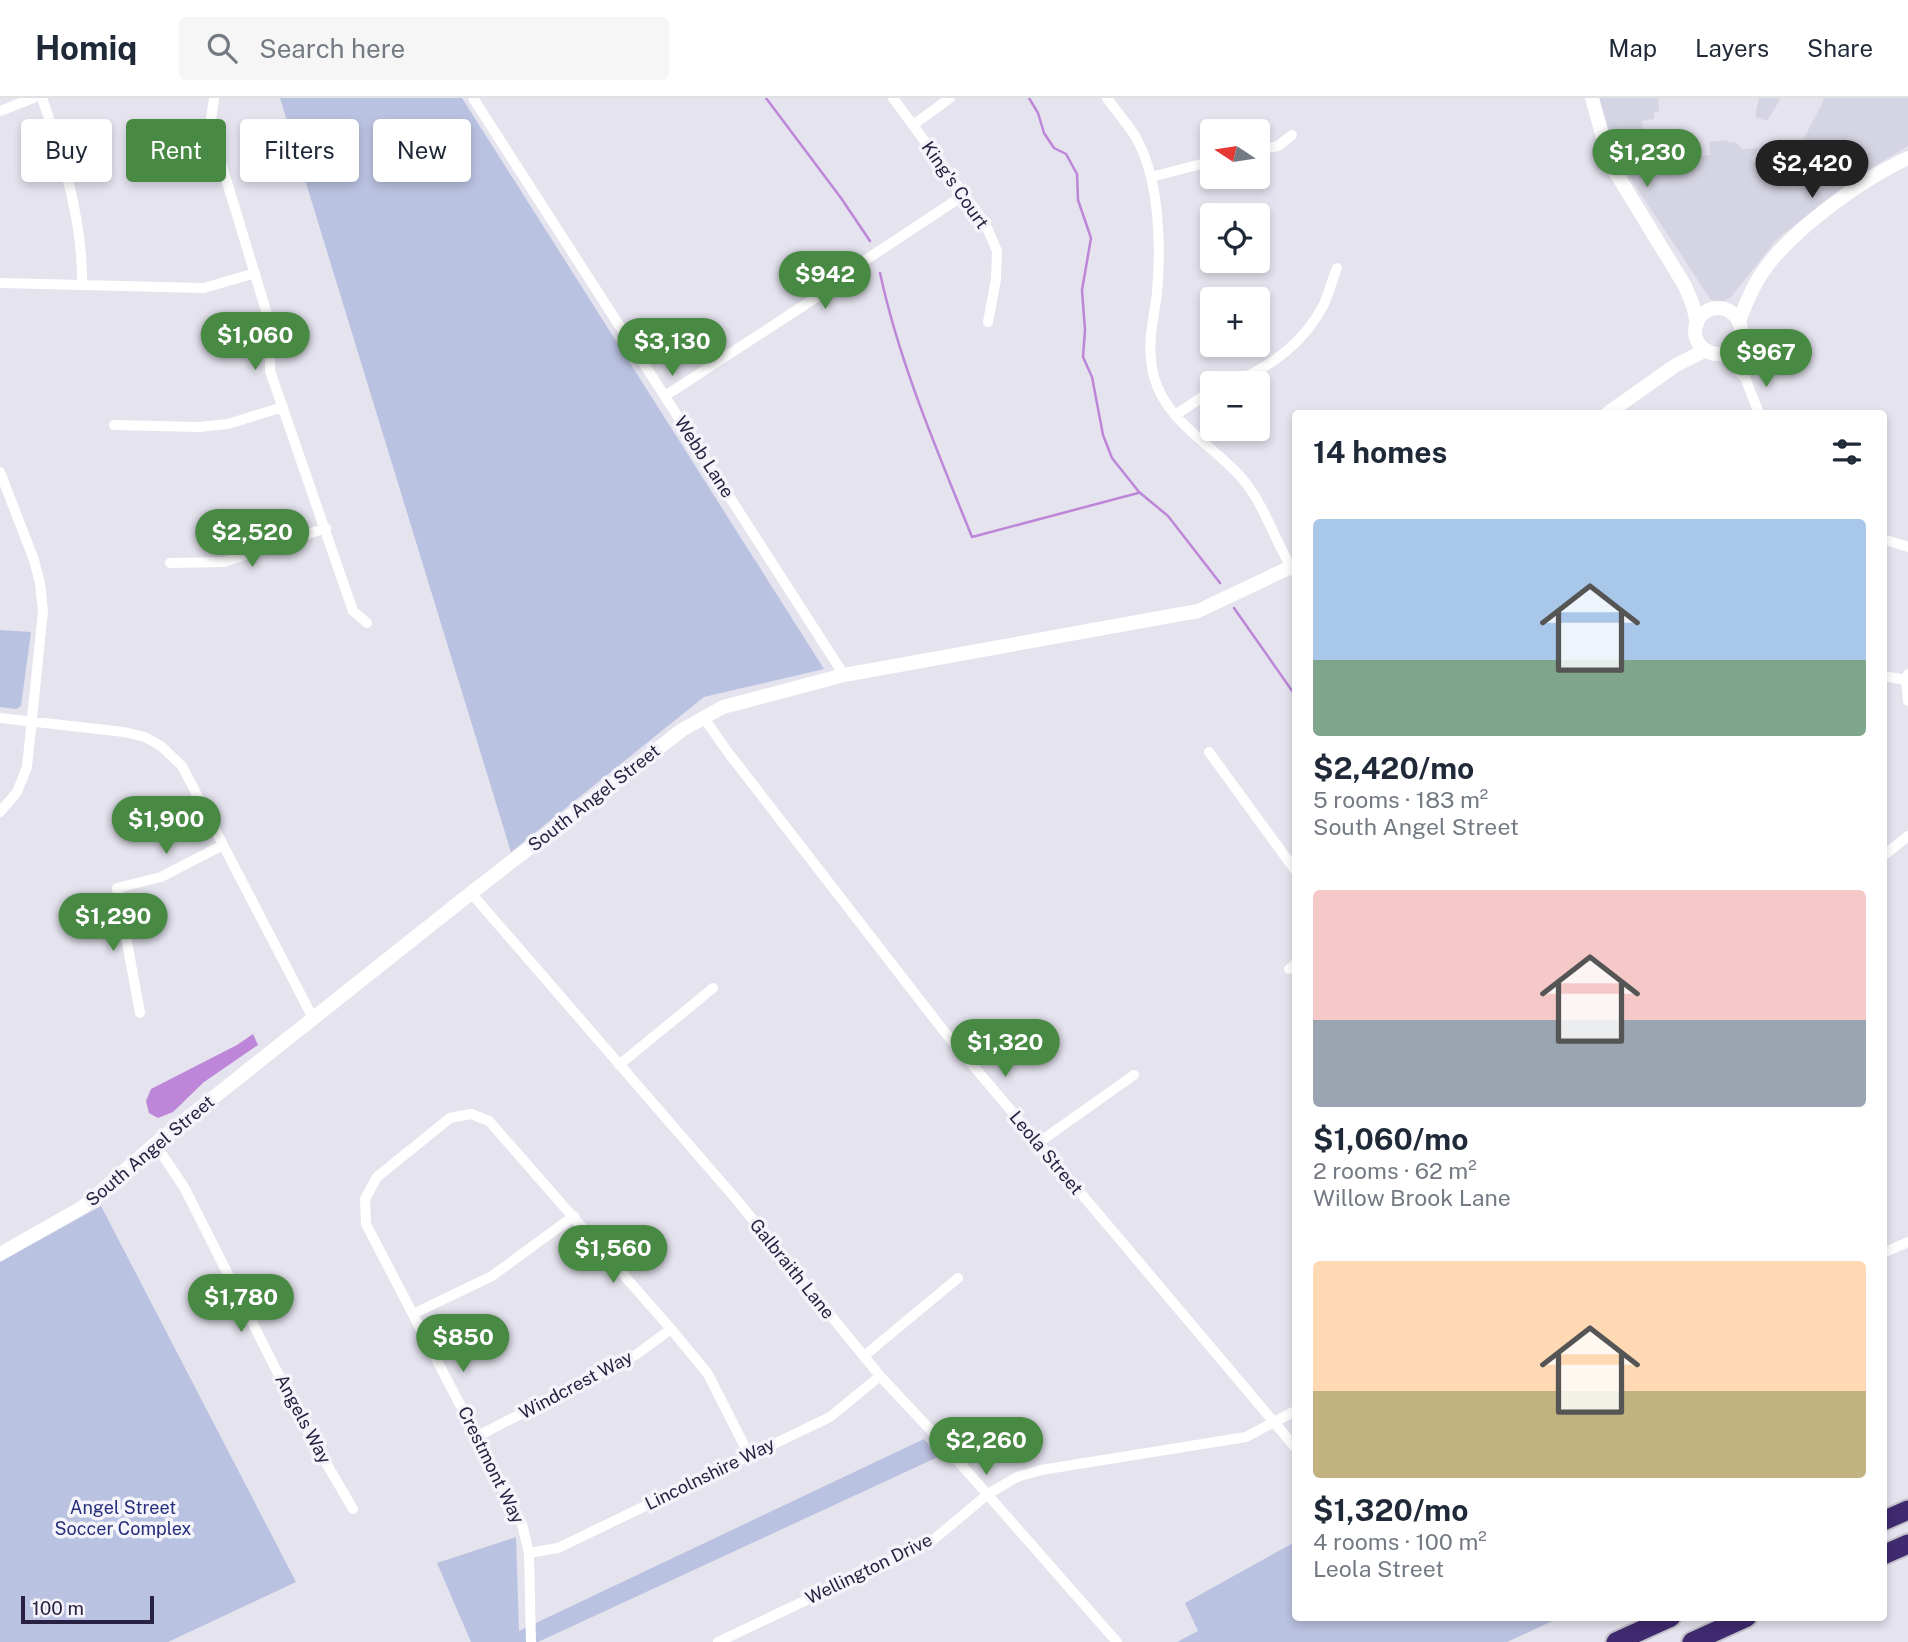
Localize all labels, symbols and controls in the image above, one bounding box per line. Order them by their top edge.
search box [179,17,669,80]
text: Homiq [35,29,137,67]
icon: search [203,29,241,67]
text: Search here [259,33,405,64]
text: Map [1608,34,1657,62]
text: Layers [1695,34,1769,62]
text: Share [1807,34,1873,62]
chip: Buy [21,119,112,182]
chip: Rent [126,119,226,182]
chip: Filters [240,119,359,182]
chip: New [373,119,471,182]
north arrow [1200,119,1270,189]
map controls [1200,119,1270,441]
pin: $1,230 [1590,130,1704,189]
street label: King's Court [918,137,993,232]
text: $1,230 [1609,138,1685,165]
pin: $2,420 [1755,140,1869,200]
text: $2,420 [1771,149,1853,176]
button: locate [1200,203,1270,273]
pin: $942 [784,252,866,311]
text: $942 [795,260,855,287]
button: + [1200,287,1270,357]
pin: $1,060 [198,313,312,372]
pin: $3,130 [615,318,729,378]
text: $1,060 [217,321,293,348]
text: $3,130 [633,327,711,354]
pin: $967 [1725,330,1807,389]
text: $967 [1736,338,1796,365]
button: − [1200,371,1270,441]
street label: Webb Lane [670,412,739,501]
icon: filters [1828,433,1866,471]
text: 14 homes [1313,434,1447,470]
pin: $2,520 [195,510,309,569]
text: $2,520 [211,518,293,545]
icon: home [1527,565,1653,691]
street label: South Angel Street [524,740,664,855]
text: $2,420/mo [1313,750,1474,786]
text: 5 rooms · 183 m² [1313,786,1488,813]
pin: $1,900 [109,796,223,856]
text: $1,900 [128,805,204,832]
text: South Angel Street [1313,813,1519,840]
pin: $1,290 [56,894,170,953]
text: $1,290 [75,902,151,929]
icon: home [1527,936,1653,1062]
pin: $1,320 [948,1020,1062,1079]
text: $1,320 [967,1028,1043,1055]
street label: South Angel Street [81,1091,218,1210]
street label: Leola Street [1005,1107,1087,1199]
text: $1,060/mo [1313,1121,1468,1157]
text: 2 rooms · 62 m² [1313,1157,1477,1184]
text: Willow Brook Lane [1313,1184,1511,1211]
street label: Galbraith Lane [746,1214,839,1323]
pin: $1,560 [556,1226,670,1285]
text: $1,560 [574,1234,652,1261]
pin: $1,780 [184,1274,298,1334]
text: $1,780 [204,1283,278,1310]
icon: home [1527,1307,1653,1433]
pin: $850 [422,1314,504,1374]
text: $850 [432,1323,494,1350]
street label: Windcrest Way [516,1346,636,1423]
street label: Angels Way [271,1371,336,1467]
street label: Crestmont Way [454,1403,529,1527]
pin: $2,260 [929,1418,1043,1477]
text: $2,260 [945,1426,1027,1453]
street label: Lincolnshire Way [642,1433,778,1514]
text: $1,320/mo [1313,1492,1468,1528]
park label: Angel Street Soccer Complex [55,1497,191,1539]
text: 4 rooms · 100 m² [1313,1528,1487,1555]
street label: Wellington Drive [802,1529,935,1608]
text: Leola Street [1313,1555,1444,1582]
scale bar [21,1593,154,1625]
text: 100 m [32,1597,84,1619]

